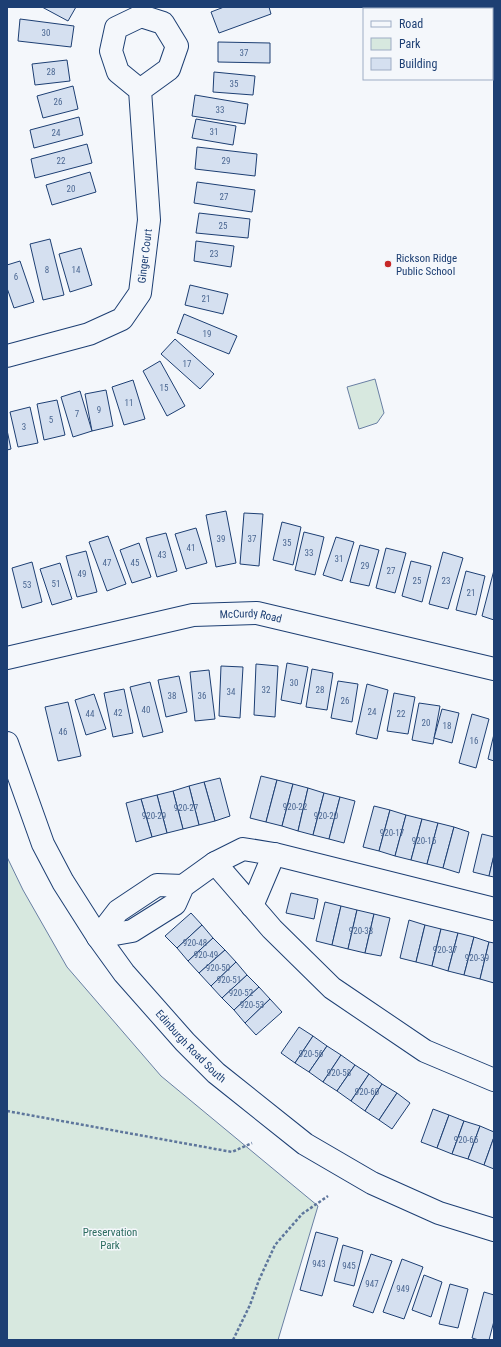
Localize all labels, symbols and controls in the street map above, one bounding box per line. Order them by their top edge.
legend [363,8,493,80]
text: Road [399,17,423,31]
house number: 30 [42,28,50,38]
text: Park [399,37,421,51]
house number: 37 [240,48,249,58]
text: Building [399,57,437,71]
house number: 28 [47,67,55,77]
house number: 35 [230,79,239,89]
house number: 26 [54,97,62,107]
house number: 33 [216,105,224,115]
house number: 31 [210,127,218,137]
house number: 24 [52,128,61,138]
house number: 22 [57,156,66,166]
house number: 29 [222,156,230,166]
house number: 20 [67,184,75,194]
house number: 27 [220,192,229,202]
house number: 25 [219,221,228,231]
street label: Ginger Court [135,228,155,284]
house number: 23 [210,249,218,259]
place label: Rickson Ridge Public School [396,252,457,278]
marker: Rickson Ridge Public School [383,259,393,269]
house number: 8 [45,265,49,275]
house number: 14 [72,265,81,275]
house number: 6 [14,272,18,282]
house number: 21 [202,294,210,304]
house number: 19 [203,329,211,339]
house number: 17 [183,359,192,369]
house number: 15 [160,383,169,393]
house number: 11 [125,398,133,408]
house number: 9 [97,405,101,415]
house number: 7 [75,409,80,419]
house number: 5 [49,415,54,425]
house number: 3 [22,422,26,432]
house number: 39 [217,534,225,544]
house number: 37 [248,534,257,544]
house number: 35 [283,538,292,548]
house number: 41 [187,543,195,553]
house number: 33 [305,548,313,558]
house number: 43 [158,550,166,560]
house number: 31 [335,554,343,564]
house number: 47 [103,558,112,568]
house number: 45 [131,558,140,568]
house number: 29 [361,561,369,571]
house number: 27 [387,566,396,576]
house number: 49 [78,569,86,579]
house number: 25 [413,576,422,586]
house number: 23 [442,576,450,586]
house number: 51 [52,579,60,589]
house number: 53 [23,580,31,590]
house number: 21 [467,588,475,598]
street label: McCurdy Road [219,607,283,626]
house number: 30 [290,678,298,688]
house number: 32 [262,685,271,695]
house number: 28 [316,685,324,695]
house number: 34 [227,687,236,697]
house number: 38 [168,691,176,701]
house number: 36 [198,691,206,701]
house number: 26 [341,696,349,706]
house number: 40 [142,705,150,715]
house number: 24 [368,707,377,717]
house number: 42 [114,708,123,718]
house number: 44 [86,709,95,719]
house number: 22 [397,709,406,719]
house number: 20 [422,718,430,728]
house number: 18 [443,721,451,731]
house number: 46 [59,727,67,737]
house number: 16 [470,736,478,746]
house number: 920-22 [283,802,308,812]
house number: 920-27 [174,803,199,813]
house number: 920-29 [142,811,166,821]
house number: 920-20 [314,811,338,821]
house number: 920-17 [380,828,405,838]
house number: 920-15 [412,836,437,846]
house number: 920-33 [349,926,373,936]
house number: 920-48 [183,938,207,948]
house number: 920-37 [433,945,458,955]
house number: 920-49 [194,950,218,960]
house number: 920-39 [465,953,489,963]
house number: 920-50 [206,963,230,973]
house number: 920-51 [217,975,241,985]
house number: 920-52 [229,988,254,998]
house number: 920-53 [240,1000,264,1010]
street label: Edinburgh Road South [153,1007,228,1085]
house number: 920-56 [299,1049,323,1059]
house number: 920-58 [327,1068,351,1078]
house number: 920-60 [355,1087,379,1097]
house number: 920-65 [454,1135,479,1145]
park label: Preservation Park [83,1226,137,1252]
house number: 943 [312,1259,326,1269]
house number: 945 [342,1261,356,1271]
house number: 947 [365,1279,379,1289]
house number: 949 [396,1284,410,1294]

